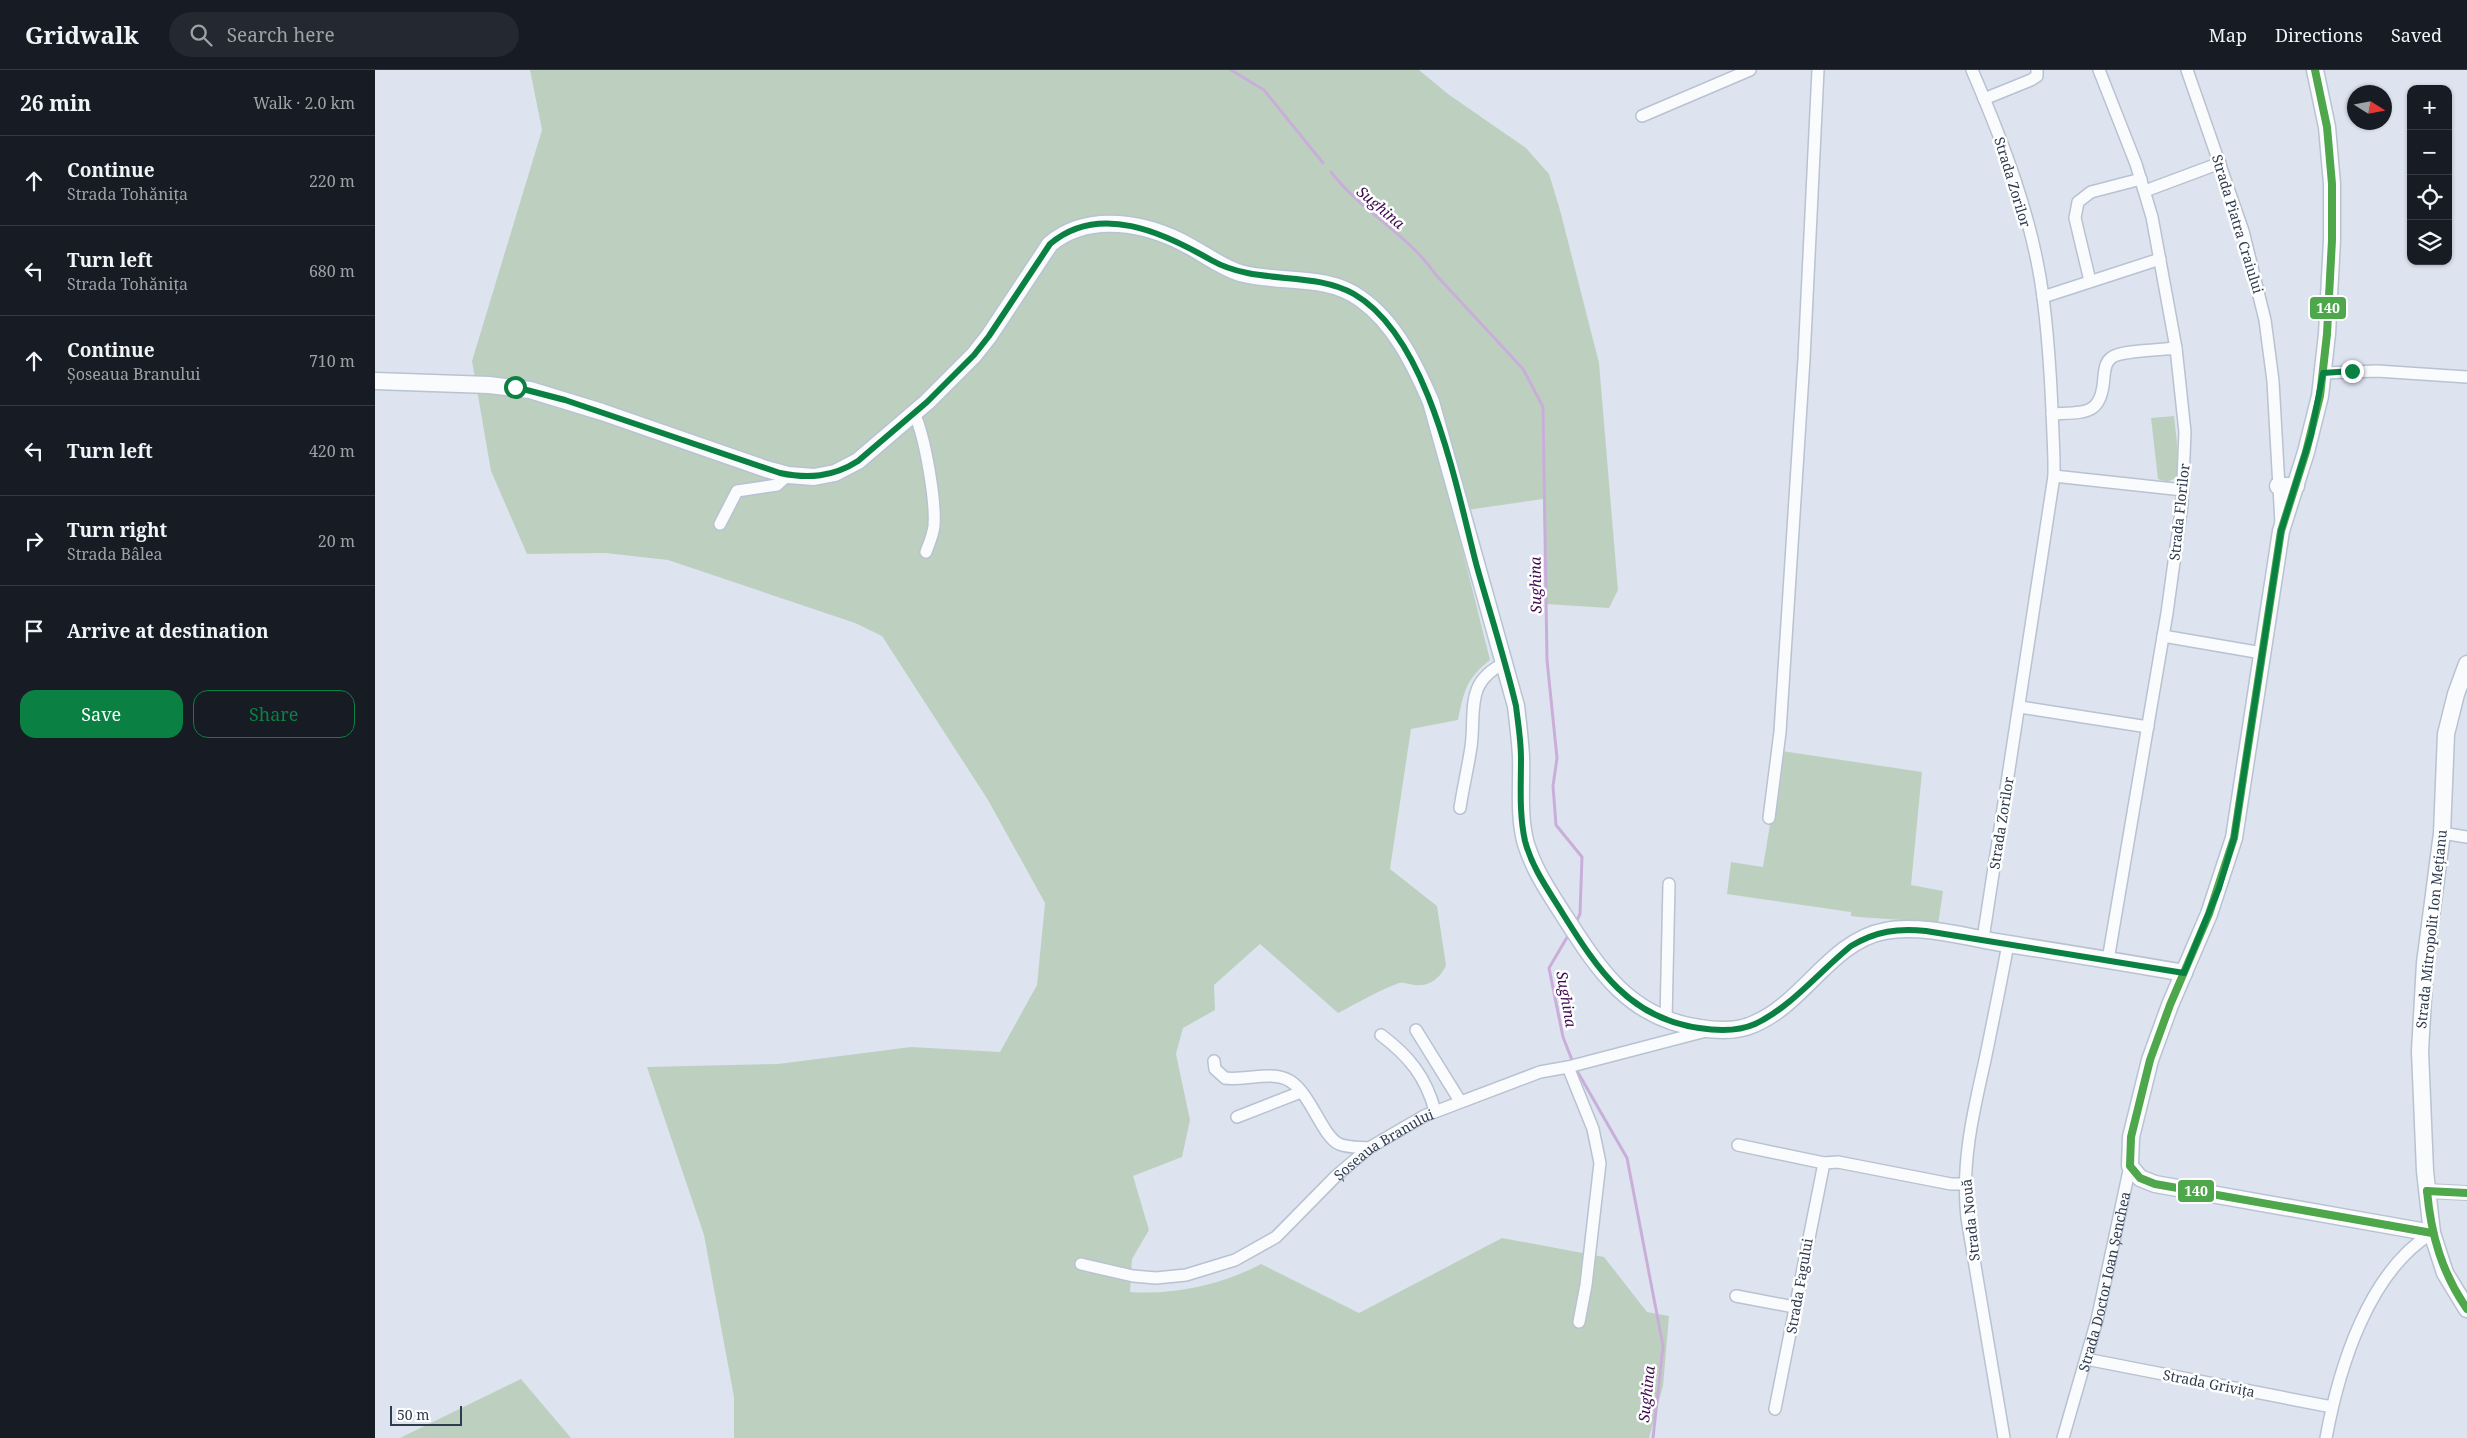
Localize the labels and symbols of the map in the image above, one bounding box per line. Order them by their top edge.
north arrow [2347,85,2392,130]
street label: Strada Zorilor [1990,135,2036,230]
street label: Strada Piatra Craiului [2208,152,2268,296]
water label: Sughina [1353,181,1409,233]
line badge: 140 [2309,296,2347,320]
text: 140 [2316,298,2340,317]
route end [2341,360,2364,383]
route start [504,376,527,399]
street label: Strada Florilor [2164,462,2194,562]
water label: Sughina [1525,556,1545,614]
street label: Strada Zorilor [1984,775,2018,871]
street label: Strada Mitropolit Ion Mețianu [2411,829,2451,1029]
water label: Sughina [1552,969,1582,1029]
street label: Șoseaua Branului [1329,1104,1436,1184]
street label: Strada Nouă [1956,1178,1984,1262]
line badge: 140 [2177,1179,2215,1203]
text: 140 [2184,1181,2208,1200]
street label: Strada Doctor Ioan Șenchea [2073,1189,2134,1374]
street label: Strada Fagului [1781,1236,1817,1335]
water label: Sughina [1633,1364,1659,1423]
street label: Strada Grivița [2161,1365,2257,1401]
scale bar [390,1403,463,1426]

